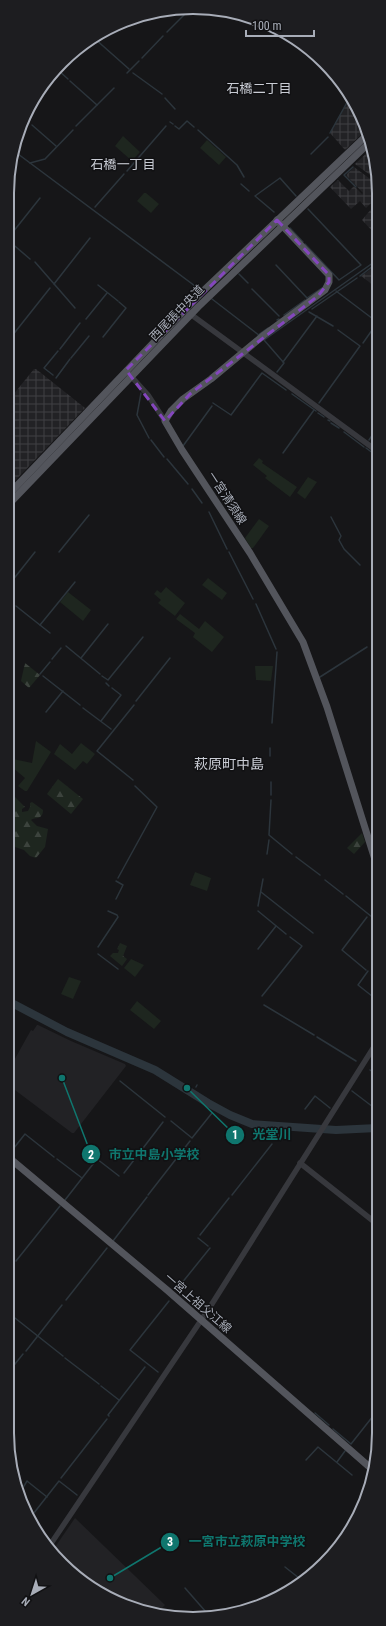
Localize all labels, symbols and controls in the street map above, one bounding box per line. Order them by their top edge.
scale bar [246,12,314,38]
text: 100 m [252,19,282,33]
district label: 石橋二丁目 [226,81,292,96]
district label: 石橋一丁目 [90,157,156,172]
street label: 西尾張中央道 [147,282,207,344]
street label: 一宮清須線 [205,469,249,527]
district label: 萩原町中島 [194,756,264,772]
callout: 光堂川 [225,1122,300,1147]
text: 光堂川 [252,1127,292,1142]
text: 1 [232,1128,238,1142]
callout: 市立中島小学校 [81,1142,208,1167]
text: 市立中島小学校 [108,1147,200,1162]
text: 2 [88,1148,94,1162]
street label: 一宮上祖父江線 [162,1270,234,1336]
callout: 一宮市立萩原中学校 [160,1529,313,1554]
text: 一宮市立萩原中学校 [188,1534,306,1549]
text: 3 [167,1535,173,1549]
north arrow [12,1574,52,1614]
text: N [19,1594,33,1609]

